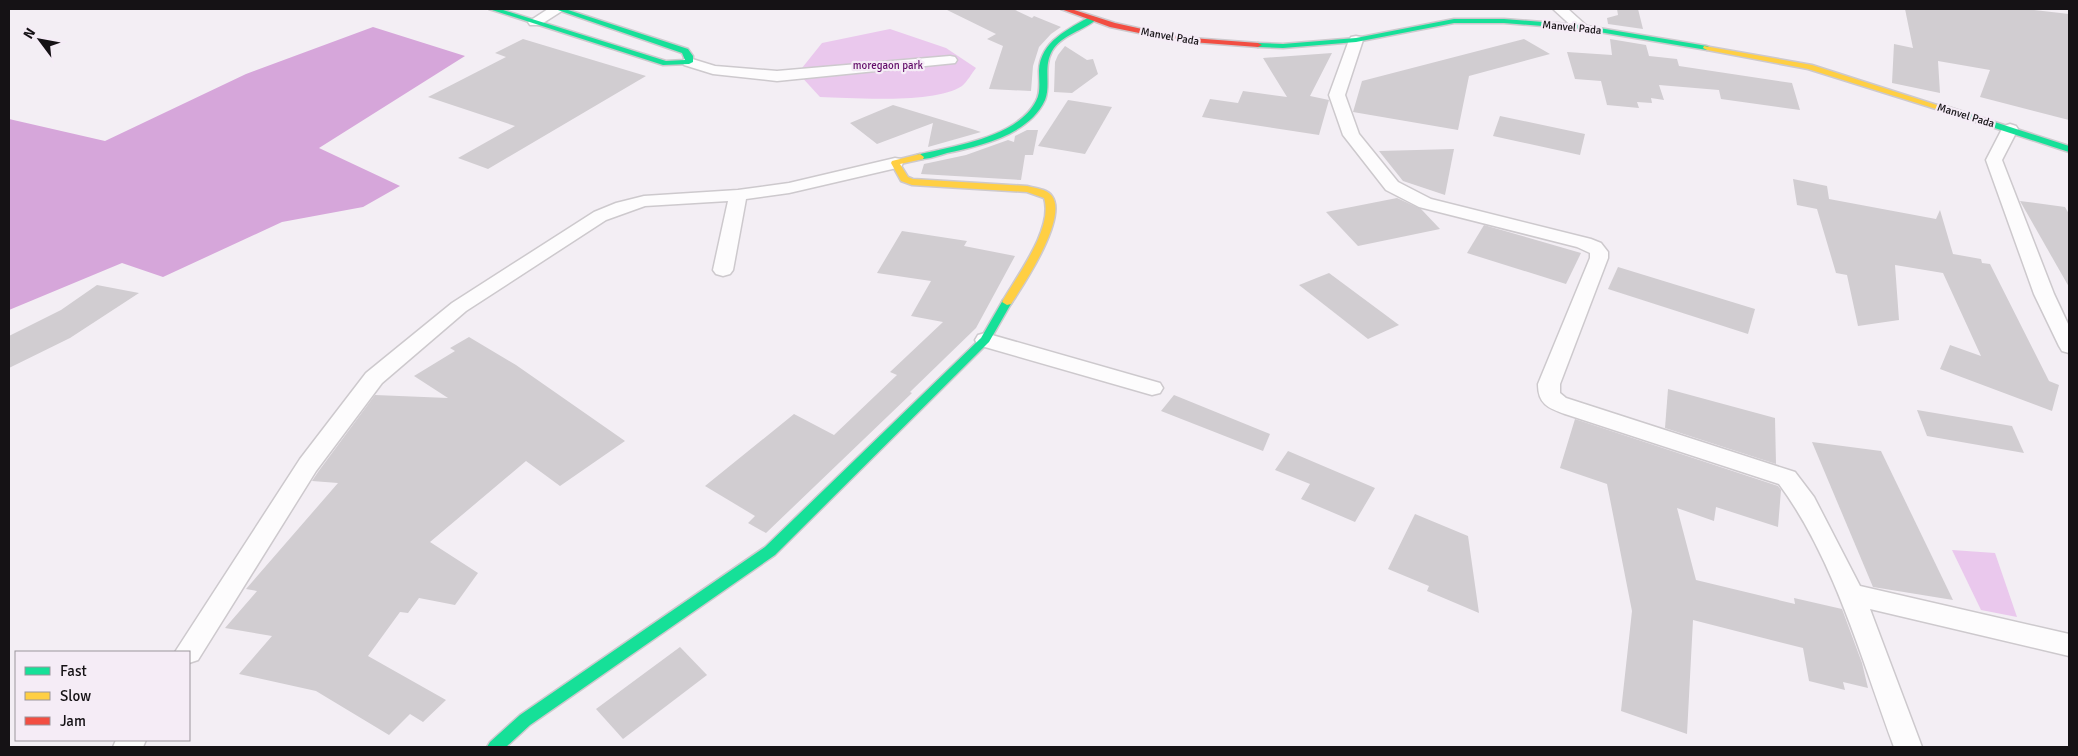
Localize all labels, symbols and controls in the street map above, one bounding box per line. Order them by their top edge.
north arrow [15,15,65,65]
street label: Manvel Pada [1542,18,1603,37]
text: N [20,25,39,42]
street label: Manvel Pada [1140,25,1201,48]
park label: moregaon park [853,59,924,72]
street label: Manvel Pada [1936,101,1996,130]
legend [15,651,190,741]
text: Fast [60,662,87,680]
text: Slow [60,687,91,705]
text: Jam [60,712,86,730]

